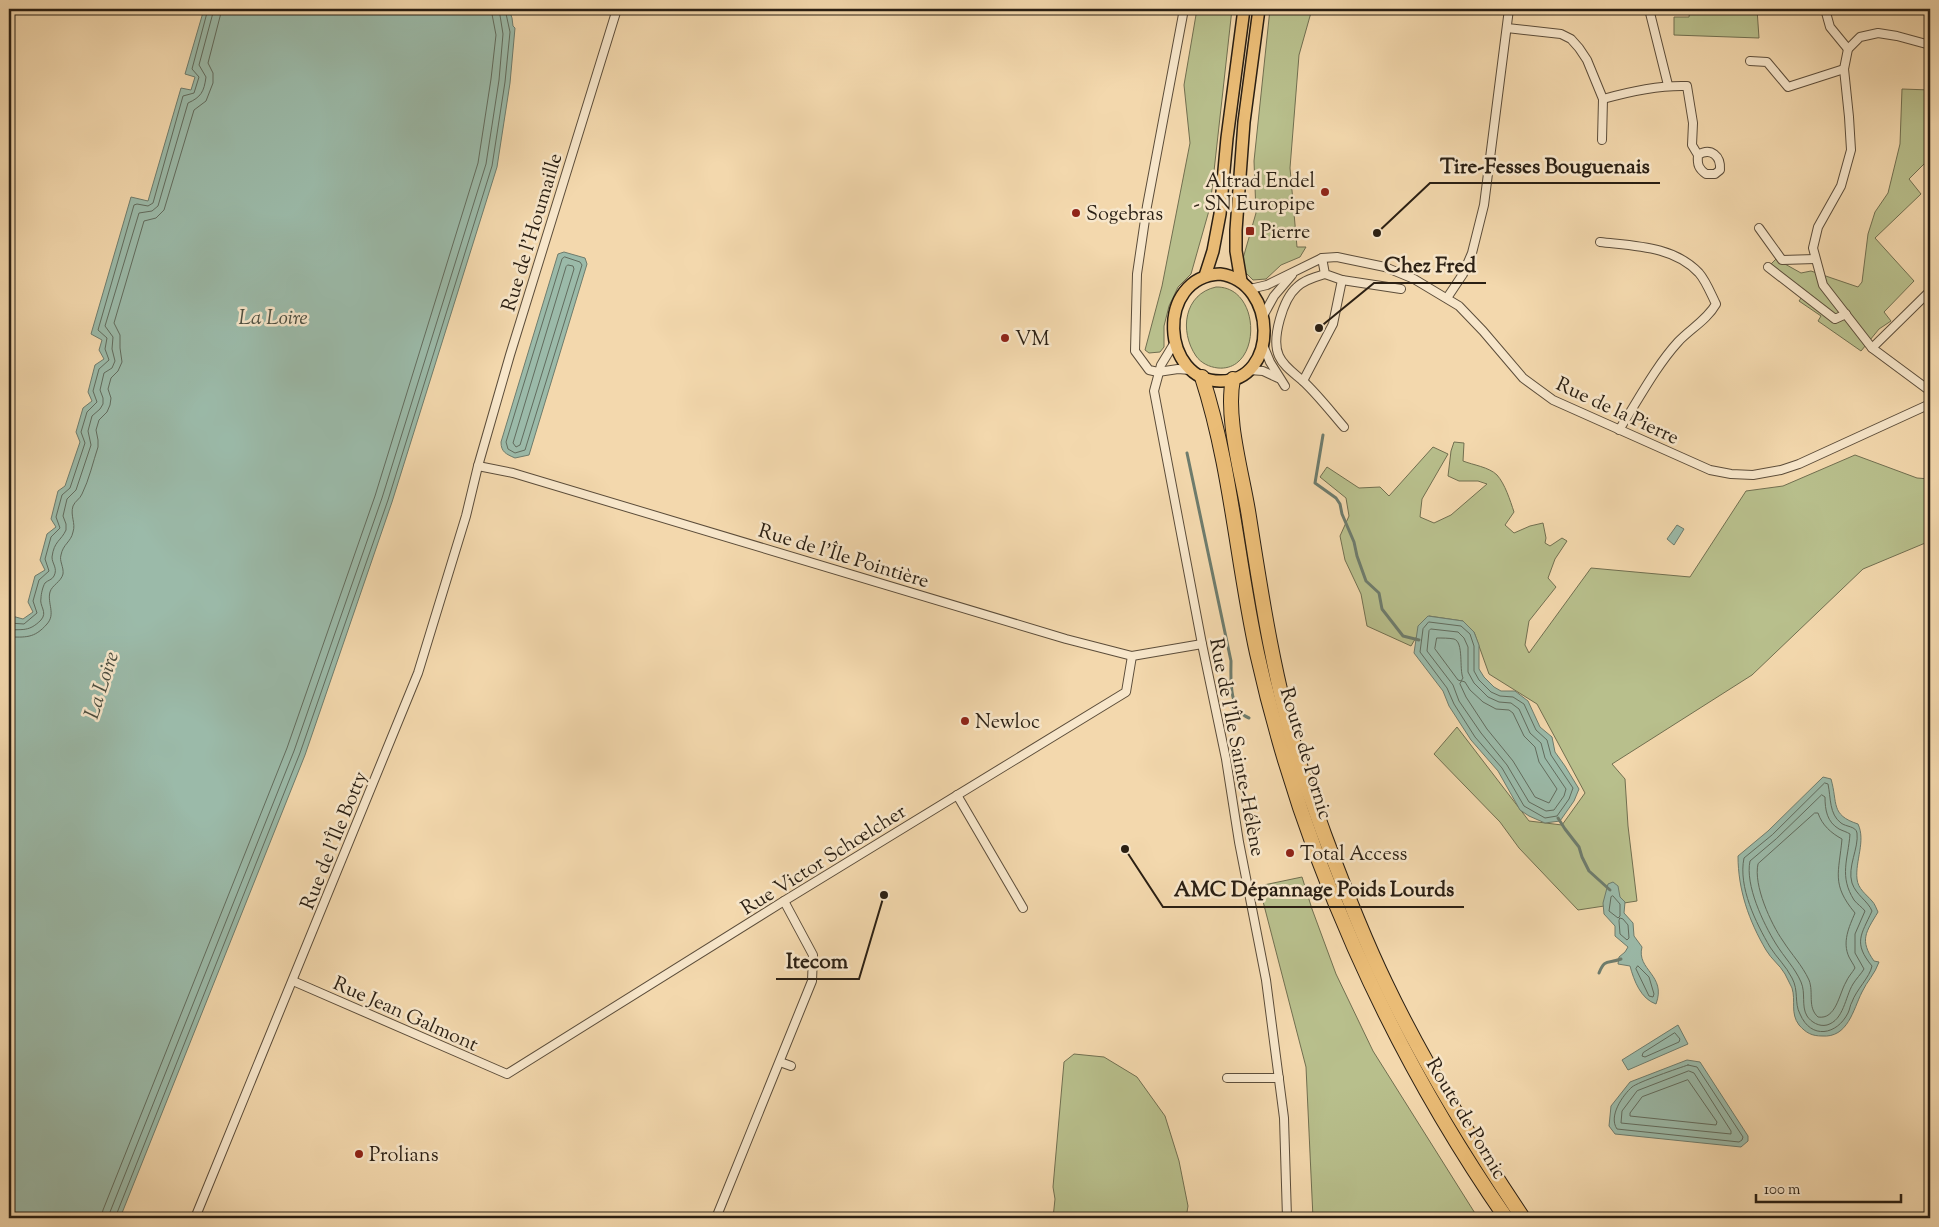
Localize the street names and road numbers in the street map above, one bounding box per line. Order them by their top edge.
street label: Rue de l'Houmaille [496,150,571,315]
street label: Rue de la Pierre [1551,371,1683,453]
street label: Rue de l'Île Pointière [754,517,932,597]
street label: Rue de l'Île Sainte-Hélène [1200,636,1272,859]
street label: Route de Pornic [1271,684,1338,823]
street label: Rue de l'Île Botty [293,767,376,914]
street label: Rue Victor Schœlcher [736,798,913,924]
street label: Rue Jean Galmont [328,970,482,1060]
street label: Route de Pornic [1417,1053,1512,1185]

